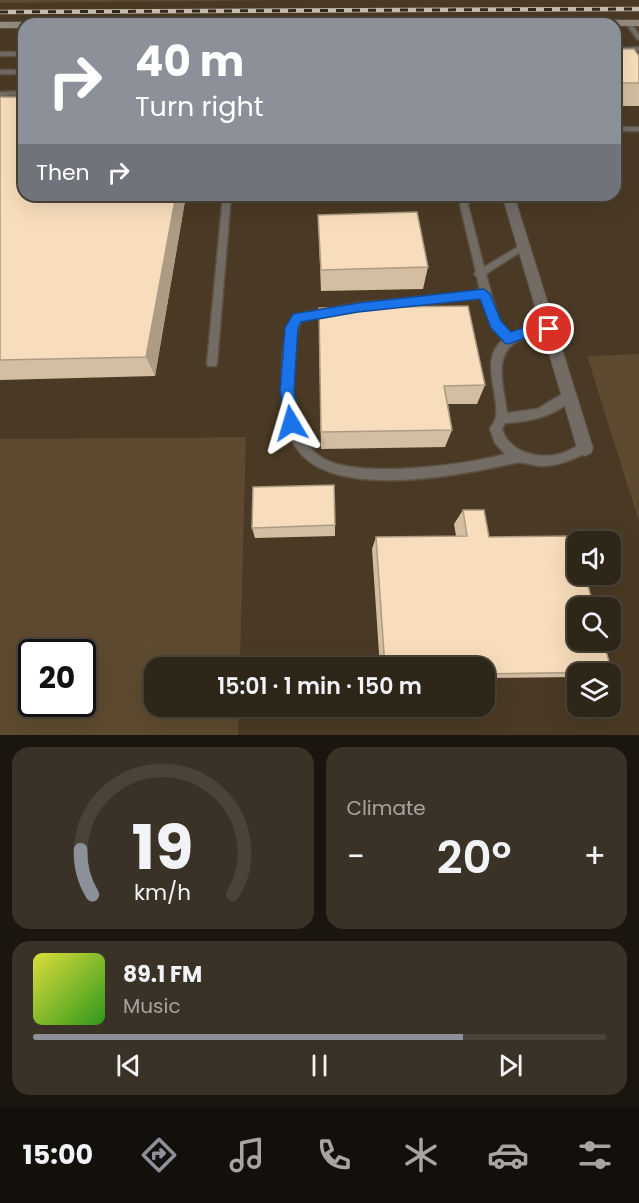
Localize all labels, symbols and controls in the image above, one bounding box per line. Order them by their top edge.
text: 40 m [135,32,244,91]
icon: right [36,42,114,120]
text: Turn right [135,88,264,125]
icon: right [102,156,135,189]
text: Then [36,157,90,188]
pin [523,303,574,354]
icon: arrive [532,312,565,345]
position arrow [259,391,323,455]
map controls [567,531,621,717]
button: sound [567,531,621,585]
button: search [567,597,621,651]
speed limit sign: 20 [18,639,96,717]
button: layers [567,663,621,717]
text: 15:01 · 1 min · 150 m [217,671,422,702]
text: Climate [347,794,426,822]
text: 19 [132,803,194,891]
text: 20° [437,826,512,889]
text: − [347,833,365,880]
text: + [583,833,606,880]
text: km/h [134,877,191,908]
text: 89.1 FM [123,959,202,990]
text: Music [123,992,181,1020]
icon: previous [112,1049,145,1082]
icon: pause [303,1049,336,1082]
icon: next [494,1049,527,1082]
icon: directions [138,1134,180,1176]
icon: music [226,1134,268,1176]
icon: phone [313,1134,355,1176]
icon: climate [400,1134,442,1176]
icon: car [487,1134,529,1176]
icon: filters [574,1134,616,1176]
text: 15:00 [23,1136,93,1173]

